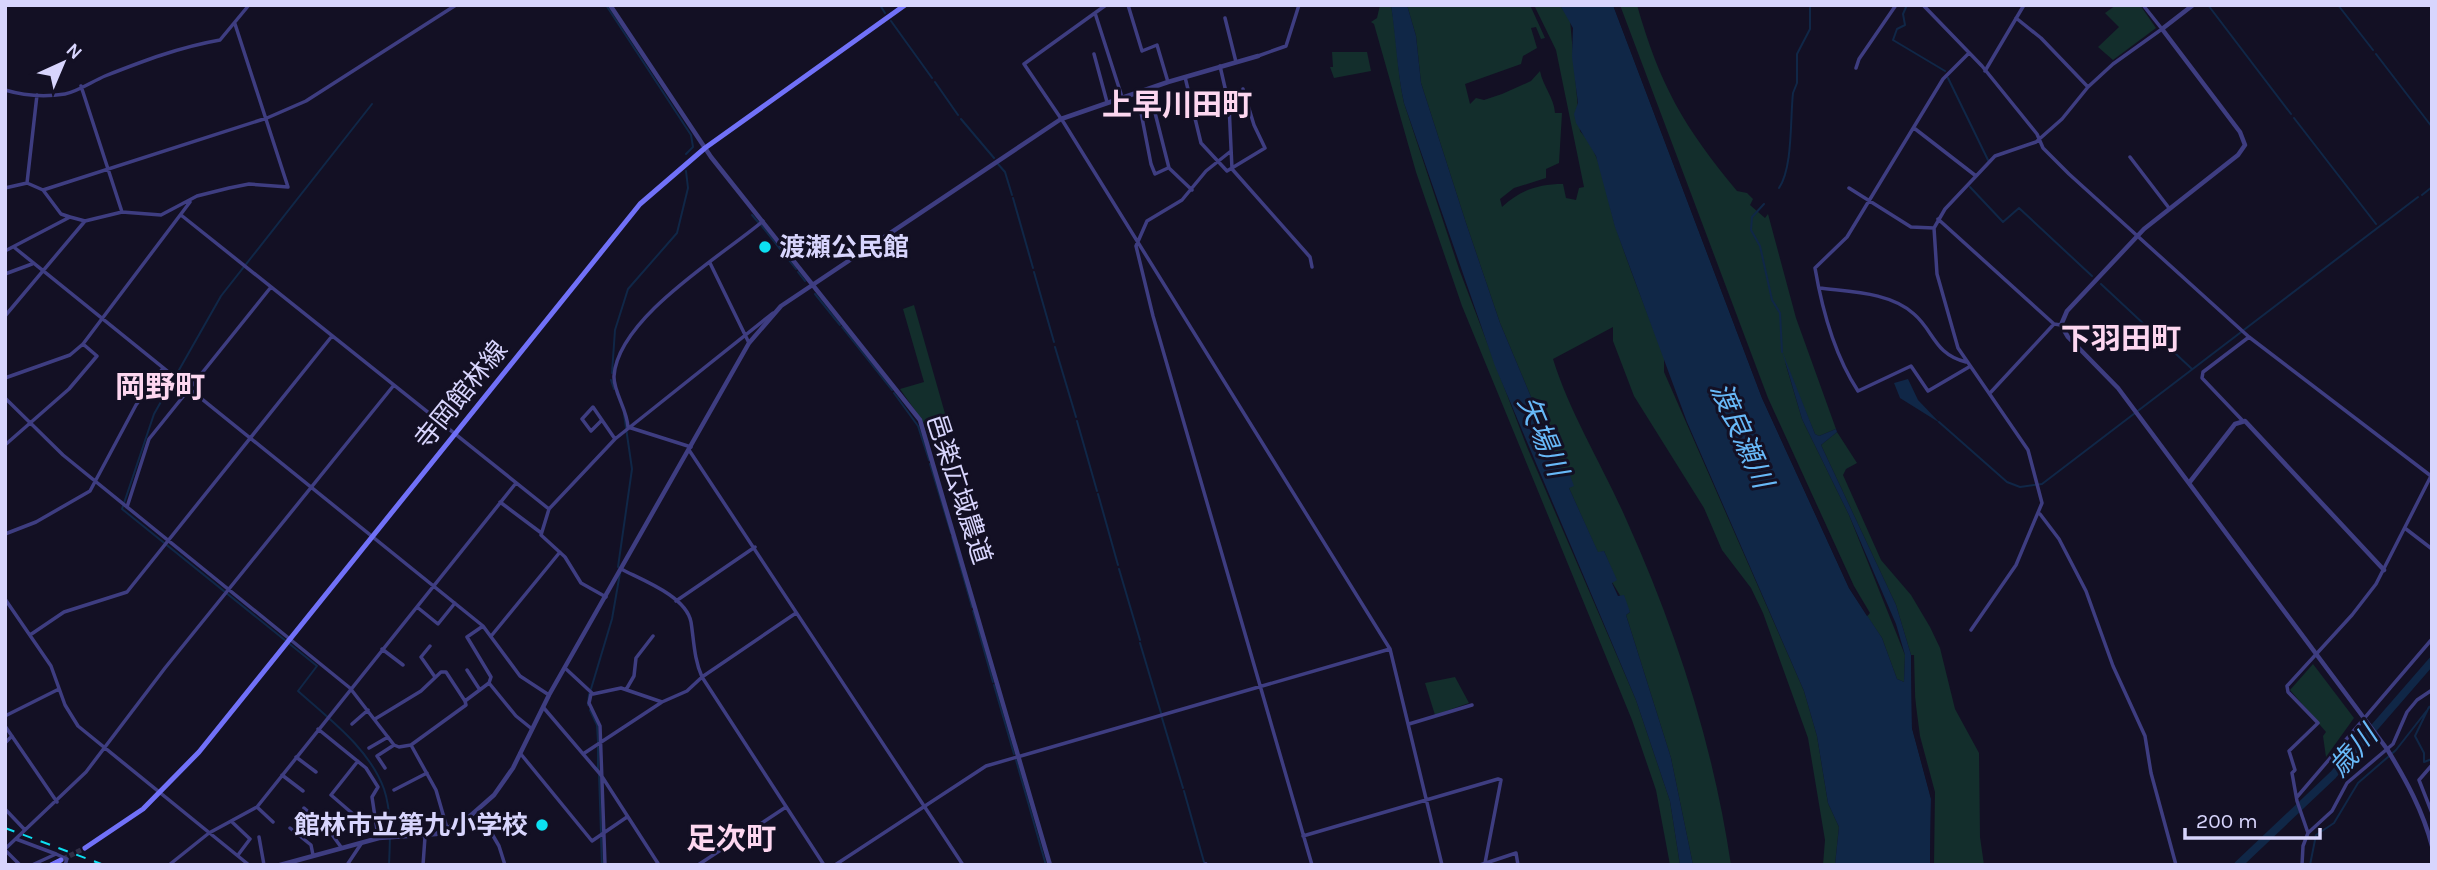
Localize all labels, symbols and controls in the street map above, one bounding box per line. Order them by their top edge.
north arrow [28,28,98,98]
text: N [62,39,87,64]
district label: 上早川田町 [1102,87,1252,123]
place label: 渡瀬公民館 [779,232,909,263]
marker: 渡瀬公民館 [757,239,773,255]
district label: 下羽田町 [2061,321,2181,357]
street label: 寺岡館林線 [408,335,514,455]
district label: 岡野町 [115,369,205,405]
water label: 渡良瀬川 [1704,377,1781,496]
water label: 矢場川 [1511,391,1576,484]
street label: 邑楽広域農道 [920,410,998,568]
water label: 歳川 [2322,717,2386,783]
scale bar [2185,796,2320,840]
text: 200 m [2196,809,2258,833]
place label: 館林市立第九小学校 [294,810,528,841]
marker: 館林市立第九小学校 [534,817,550,833]
district label: 足次町 [686,821,776,857]

